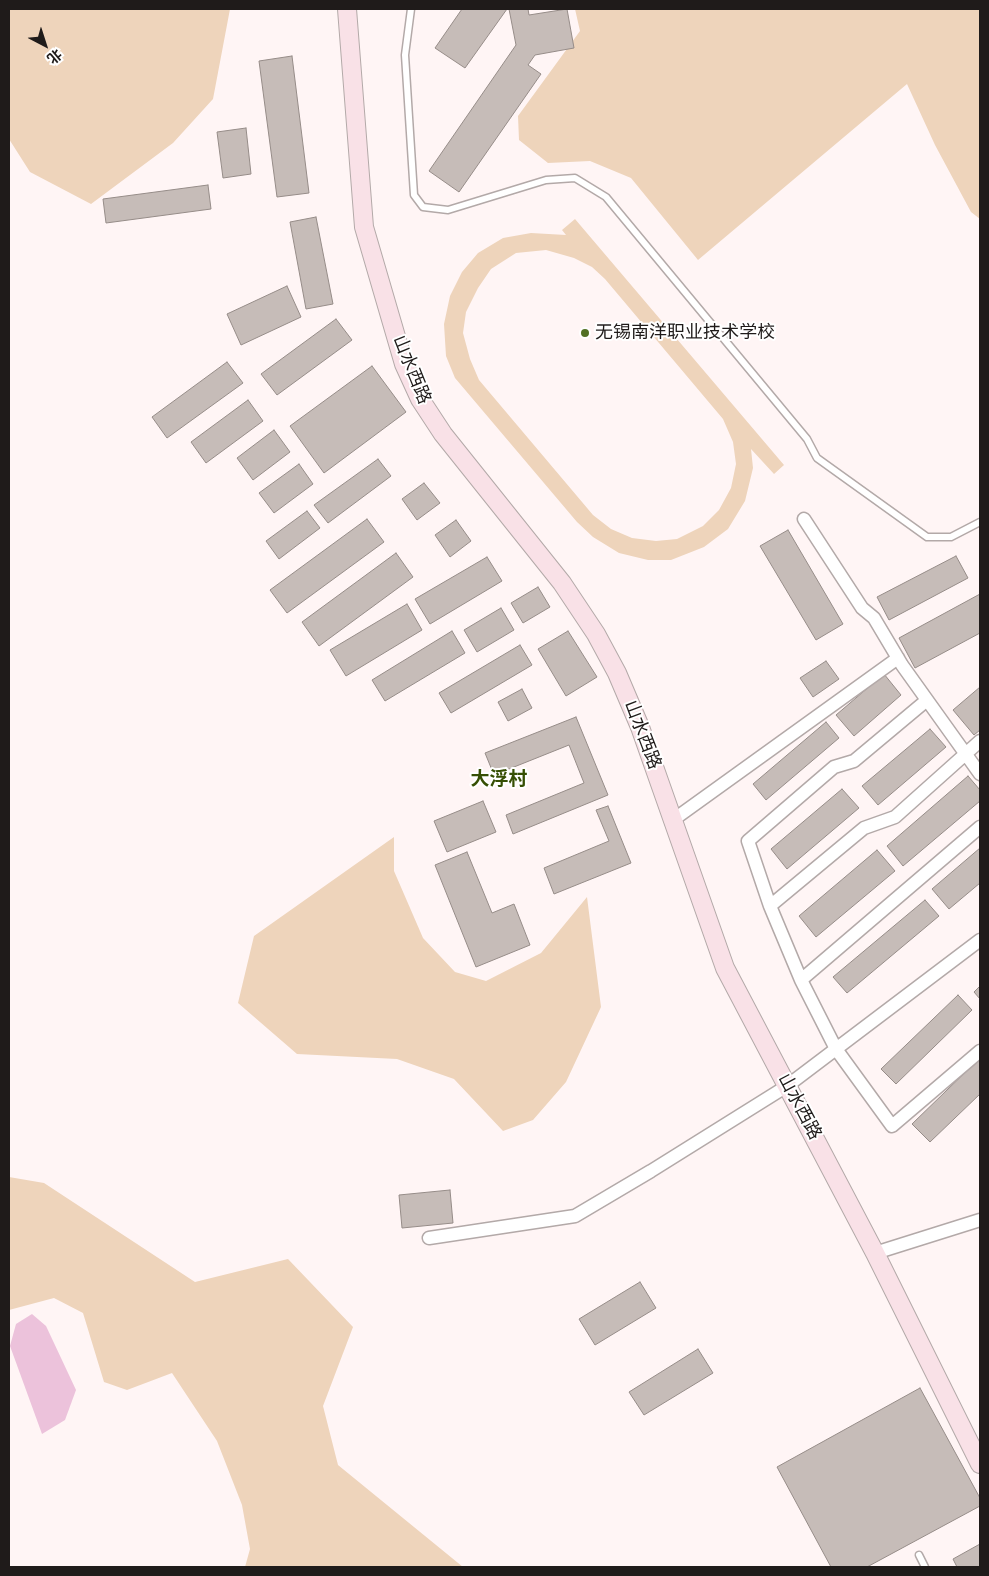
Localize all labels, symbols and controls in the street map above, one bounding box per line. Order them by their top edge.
north arrow [20,20,70,70]
text: 北 [44,46,65,67]
place label: 无锡南洋职业技术学校 [595,322,775,344]
marker: 无锡南洋职业技术学校 [579,327,591,339]
street label: 山水西路 [388,333,434,407]
street label: 山水西路 [619,698,665,772]
district label: 大浮村 [471,769,527,791]
street label: 山水西路 [773,1070,825,1144]

